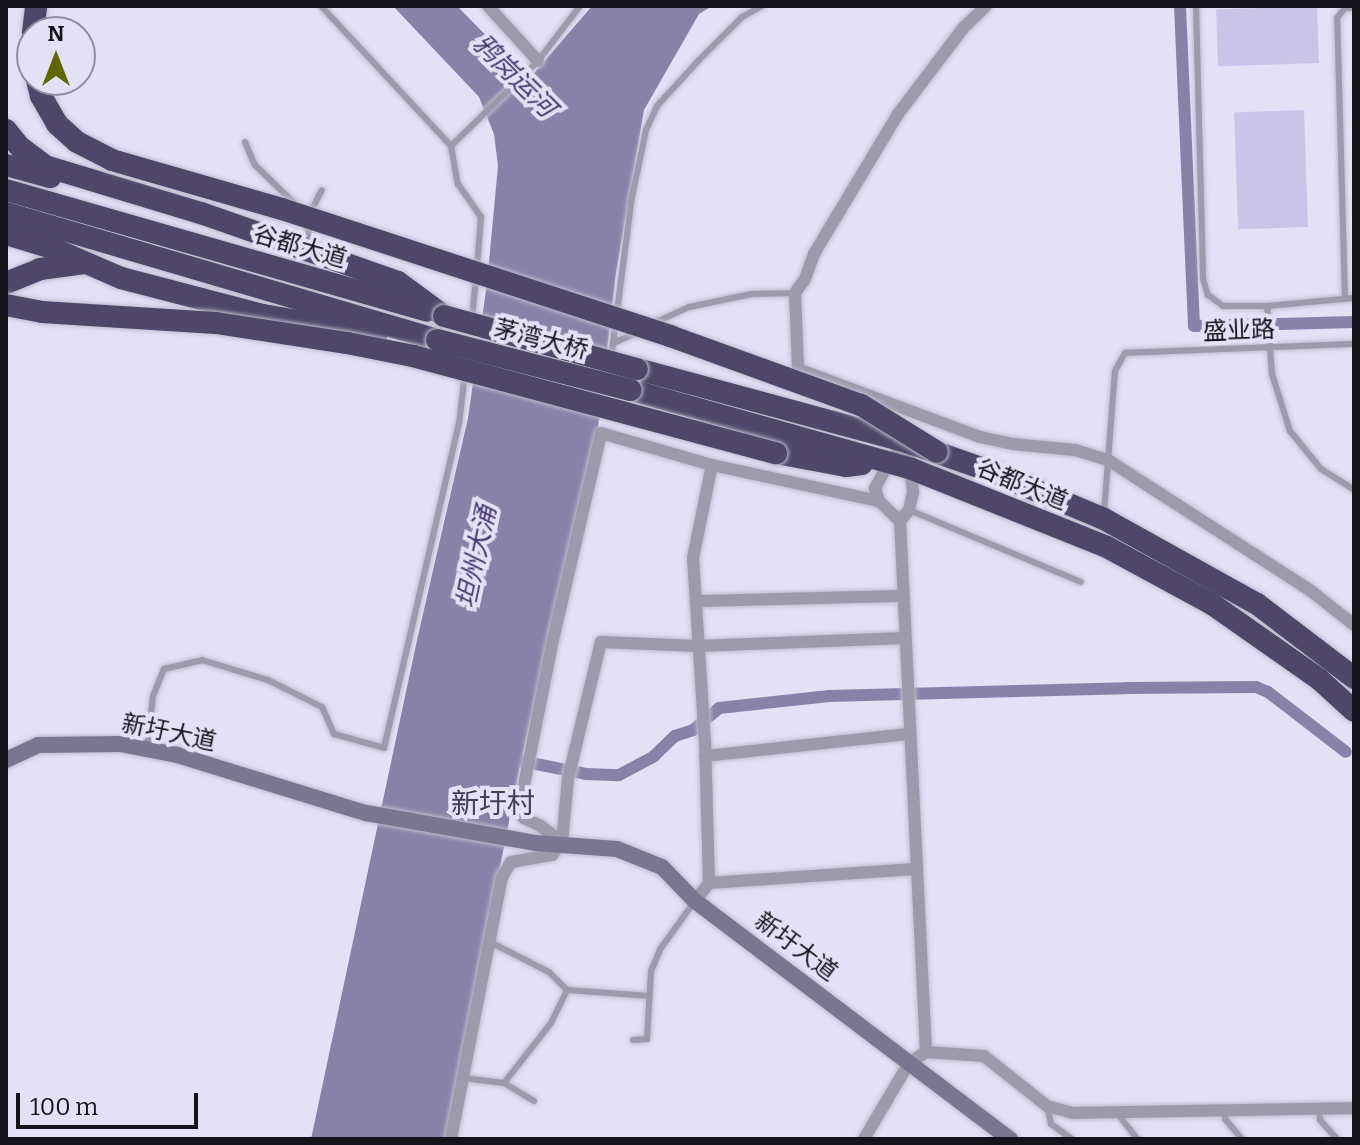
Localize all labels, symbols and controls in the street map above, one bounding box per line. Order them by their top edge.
north arrow [16,16,96,96]
text: N [48,20,64,47]
water label: 鸦岗运河 [466,28,562,124]
street label: 谷都大道 [250,220,350,274]
street label: 茅湾大桥 [491,314,591,366]
street label: 盛业路 [1203,315,1275,347]
street label: 谷都大道 [972,454,1072,516]
water label: 坦州大涌 [451,503,503,611]
street label: 新圩大道 [119,709,219,757]
district label: 新圩村 [451,787,535,821]
street label: 新圩大道 [749,907,843,987]
scale bar [20,1077,202,1127]
text: 100 m [30,1093,98,1121]

